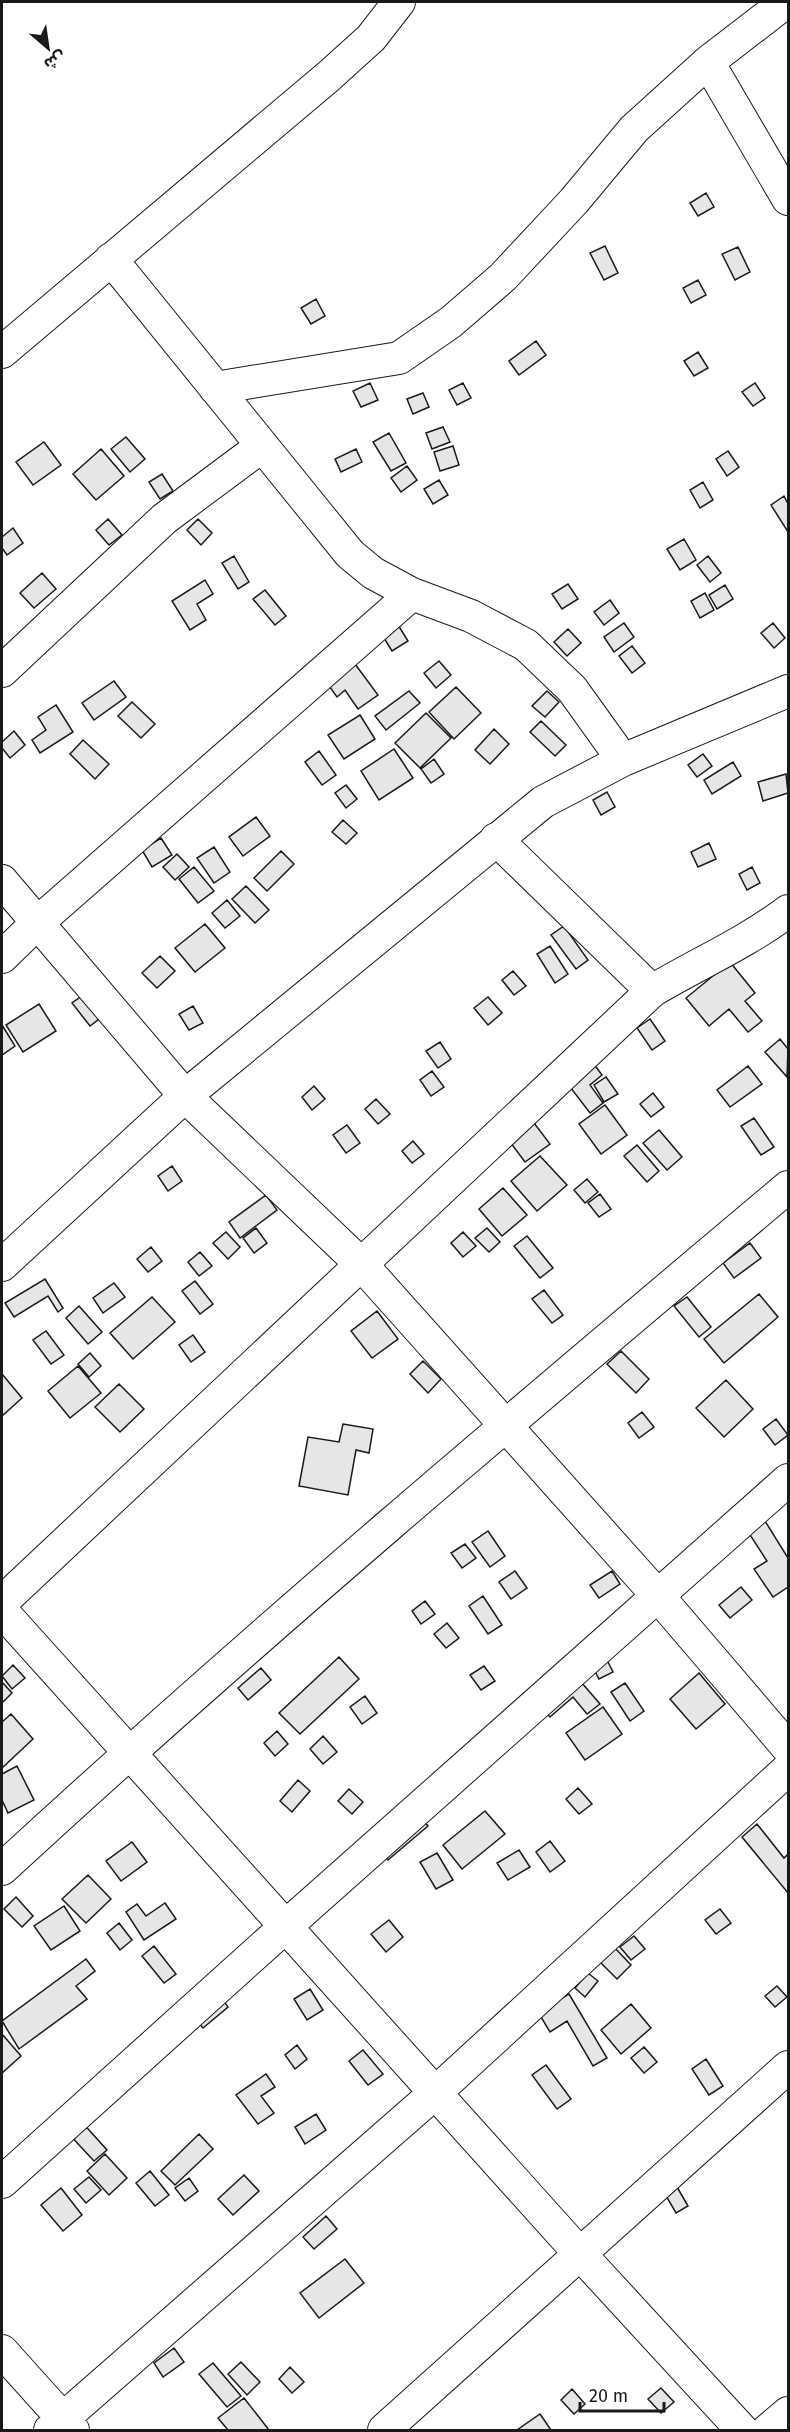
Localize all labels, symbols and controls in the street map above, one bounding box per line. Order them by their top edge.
north arrow [18,18,78,78]
text: ش [41,47,69,74]
scale bar [580,2375,664,2413]
text: 20 m [589,2385,628,2407]

